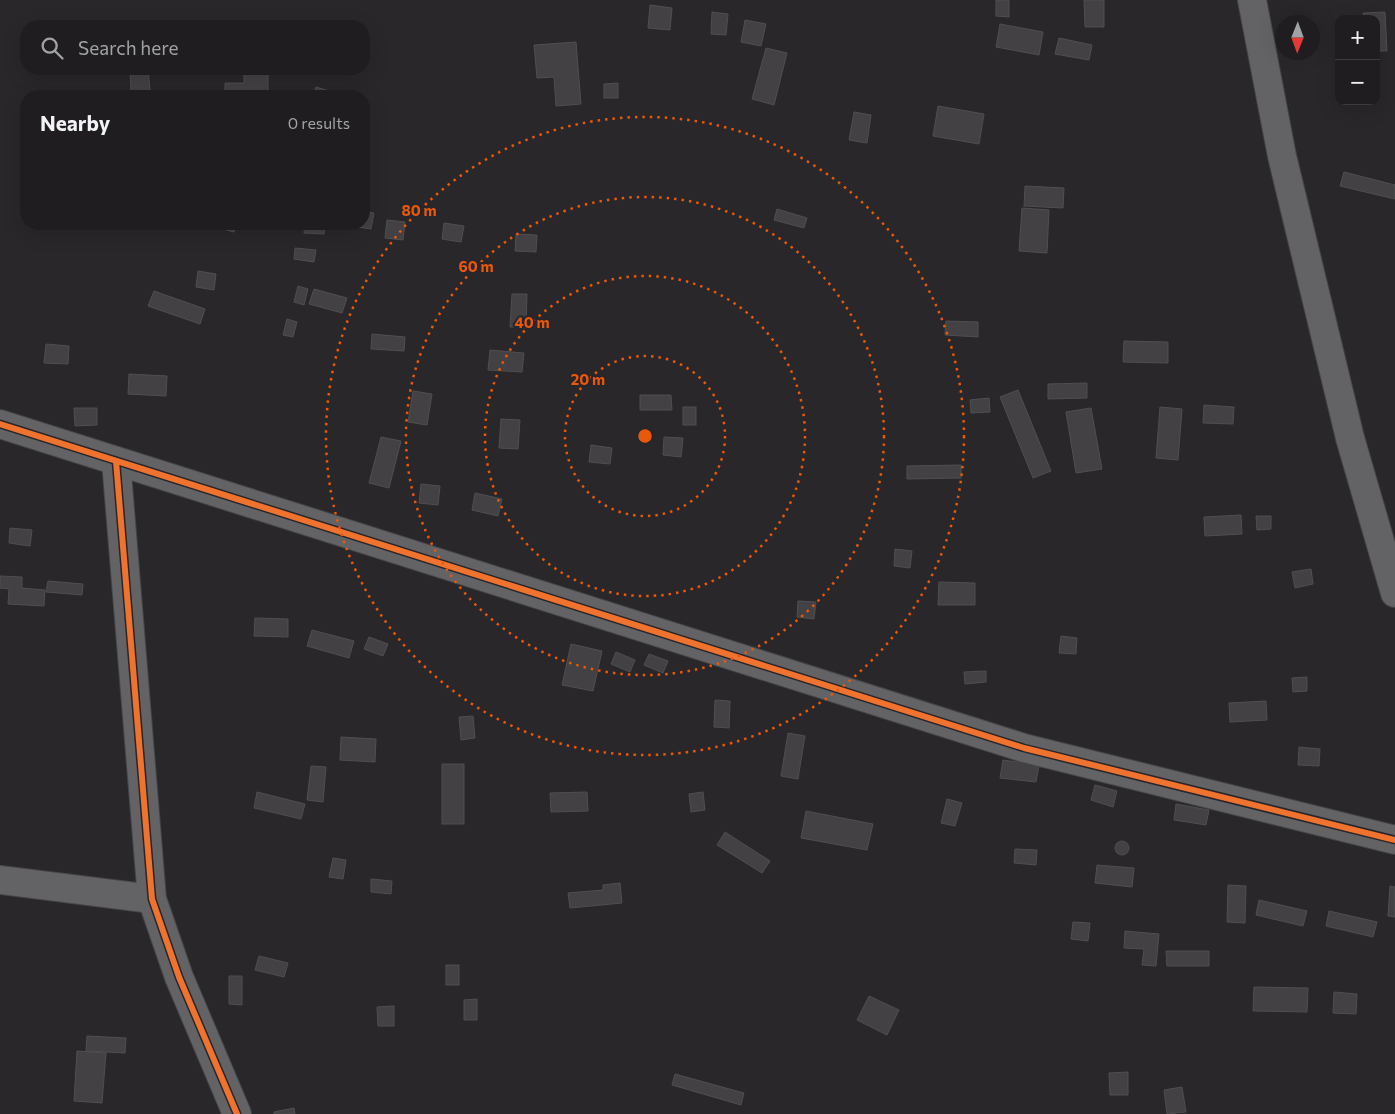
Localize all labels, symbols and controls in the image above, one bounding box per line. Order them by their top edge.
north arrow [1275,15,1320,60]
map controls [1335,15,1380,105]
button: + [1335,15,1380,60]
search box [20,20,370,75]
icon: search [38,34,66,62]
text: Search here [78,36,178,59]
button: − [1335,60,1380,105]
text: Nearby [40,110,110,135]
text: 0 results [288,113,350,132]
text: 80 m [401,201,437,219]
text: 60 m [458,257,494,275]
text: 40 m [514,313,550,331]
text: 20 m [571,370,605,388]
centre of rings [636,427,654,445]

